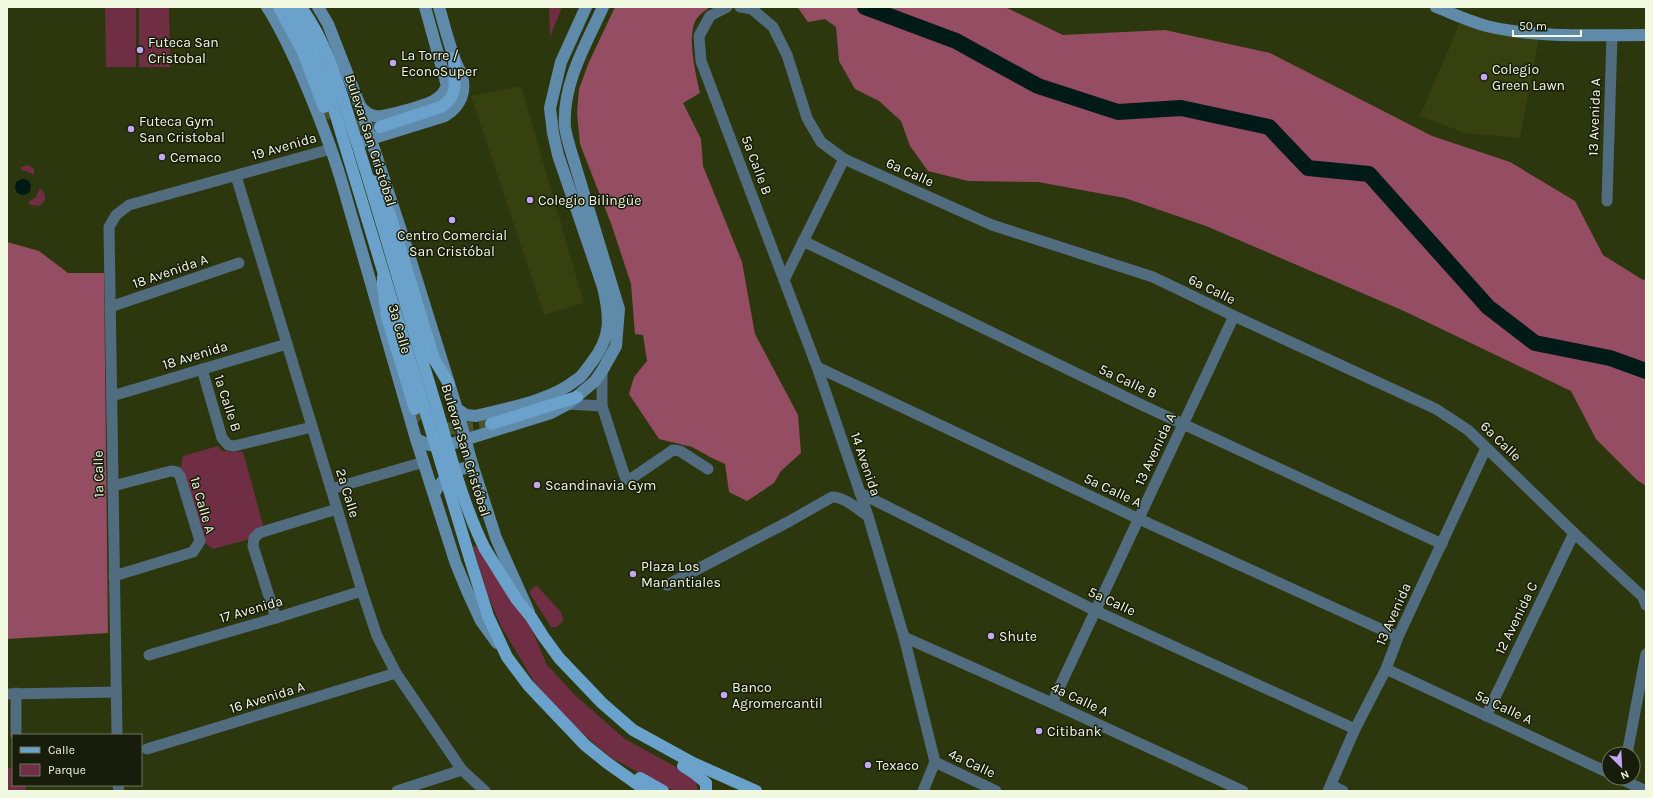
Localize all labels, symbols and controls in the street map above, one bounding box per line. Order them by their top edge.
scale bar [1513,12,1581,38]
text: 50 m [1519,19,1547,33]
place label: Futeca San Cristobal [148,34,219,67]
marker: Futeca San Cristobal [135,45,145,55]
place label: La Torre / EconoSuper [401,47,478,80]
marker: La Torre / EconoSuper [388,58,398,68]
place label: Colegio Green Lawn [1492,61,1565,94]
street label: Bulevar San Cristóbal [341,72,400,208]
marker: Colegio Green Lawn [1479,72,1489,82]
street label: 13 Avenida A [1585,78,1604,156]
place label: Futeca Gym San Cristobal [139,113,225,146]
marker: Futeca Gym San Cristobal [126,124,136,134]
street label: 19 Avenida [250,129,319,164]
street label: 5a Calle B [737,133,776,197]
place label: Cemaco [170,149,221,166]
marker: Cemaco [157,152,167,162]
street label: 6a Calle [883,154,936,190]
place label: Colegio Bilingüe [538,192,641,209]
marker: Colegio Bilingüe [525,195,535,205]
marker: Centro Comercial San Cristóbal [447,215,457,225]
place label: Centro Comercial San Cristóbal [397,227,507,260]
street label: 18 Avenida A [130,251,210,292]
street label: 6a Calle [1185,271,1238,308]
street label: 3a Calle [384,302,415,356]
street label: 18 Avenida [161,338,230,373]
street label: 5a Calle B [1096,361,1160,402]
street label: 1a Calle B [210,372,245,434]
street label: Bulevar San Cristóbal [437,382,494,518]
street label: 13 Avenida A [1131,410,1180,488]
street label: 6a Calle [1477,418,1525,465]
street label: 14 Avenida [847,430,884,498]
street label: 1a Calle [90,450,107,498]
street label: 2a Calle [332,467,363,520]
street label: 5a Calle A [1081,470,1144,511]
street label: 1a Calle A [186,475,219,536]
place label: Scandinavia Gym [545,477,656,494]
marker: Scandinavia Gym [532,480,542,490]
place label: Plaza Los Manantiales [641,558,721,591]
marker: Plaza Los Manantiales [628,569,638,579]
street label: 12 Avenida C [1492,579,1541,657]
street label: 13 Avenida [1372,580,1415,648]
street label: 5a Calle [1085,583,1138,620]
street label: 17 Avenida [218,592,285,627]
place label: Shute [999,628,1037,645]
marker: Shute [986,631,996,641]
street label: 16 Avenida A [227,678,307,717]
place label: Banco Agromercantil [732,679,823,712]
street label: 4a Calle A [1048,679,1111,720]
street label: 5a Calle A [1472,687,1535,728]
marker: Banco Agromercantil [719,690,729,700]
place label: Citibank [1047,723,1102,740]
marker: Citibank [1034,726,1044,736]
legend [12,734,142,786]
text: Calle [48,743,75,757]
street label: 4a Calle [945,745,998,782]
north arrow [1601,746,1641,786]
place label: Texaco [876,757,919,774]
marker: Texaco [863,760,873,770]
text: Parque [48,763,86,777]
text: N [1619,767,1631,782]

